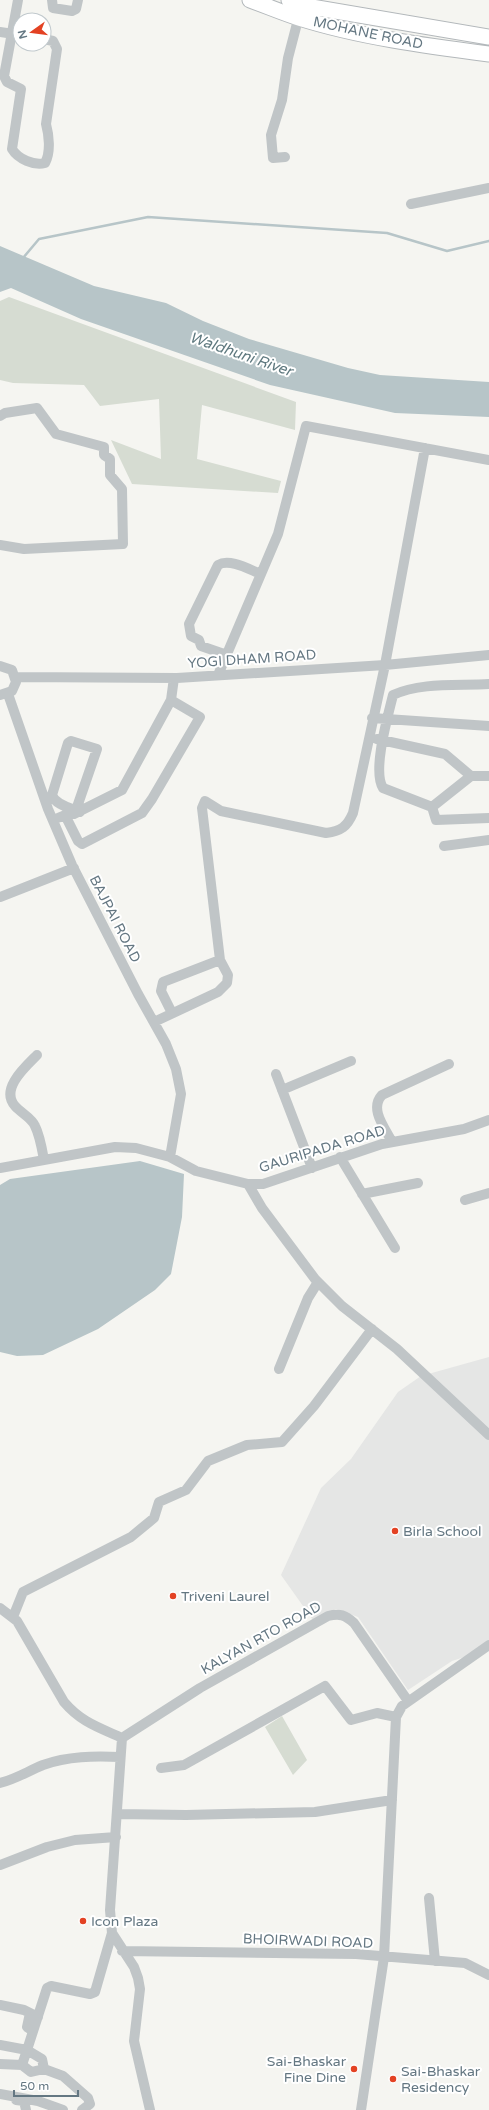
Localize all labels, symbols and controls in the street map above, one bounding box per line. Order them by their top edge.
north arrow [12,12,52,52]
street label: MOHANE ROAD [312,13,424,53]
text: N [15,28,30,40]
water label: Waldhuni River [187,328,297,381]
street label: YOGI DHAM ROAD [187,646,317,672]
street label: BAJPAI ROAD [86,873,144,965]
street label: GAURIPADA ROAD [257,1122,387,1176]
place label: Birla School [403,1523,482,1540]
marker: Birla School [390,1526,400,1536]
place label: Triveni Laurel [181,1588,269,1605]
marker: Triveni Laurel [168,1591,178,1601]
street label: KALYAN RTO ROAD [198,1598,324,1678]
place label: Icon Plaza [91,1913,158,1930]
marker: Icon Plaza [78,1916,88,1926]
street label: BHOIRWADI ROAD [243,1930,373,1952]
place label: Sai-Bhaskar Fine Dine [267,2053,347,2086]
place label: Sai-Bhaskar Residency [401,2063,481,2096]
marker: Sai-Bhaskar Fine Dine [349,2064,359,2074]
scale bar [14,2072,78,2098]
marker: Sai-Bhaskar Residency [388,2074,398,2084]
text: 50 m [20,2079,49,2093]

